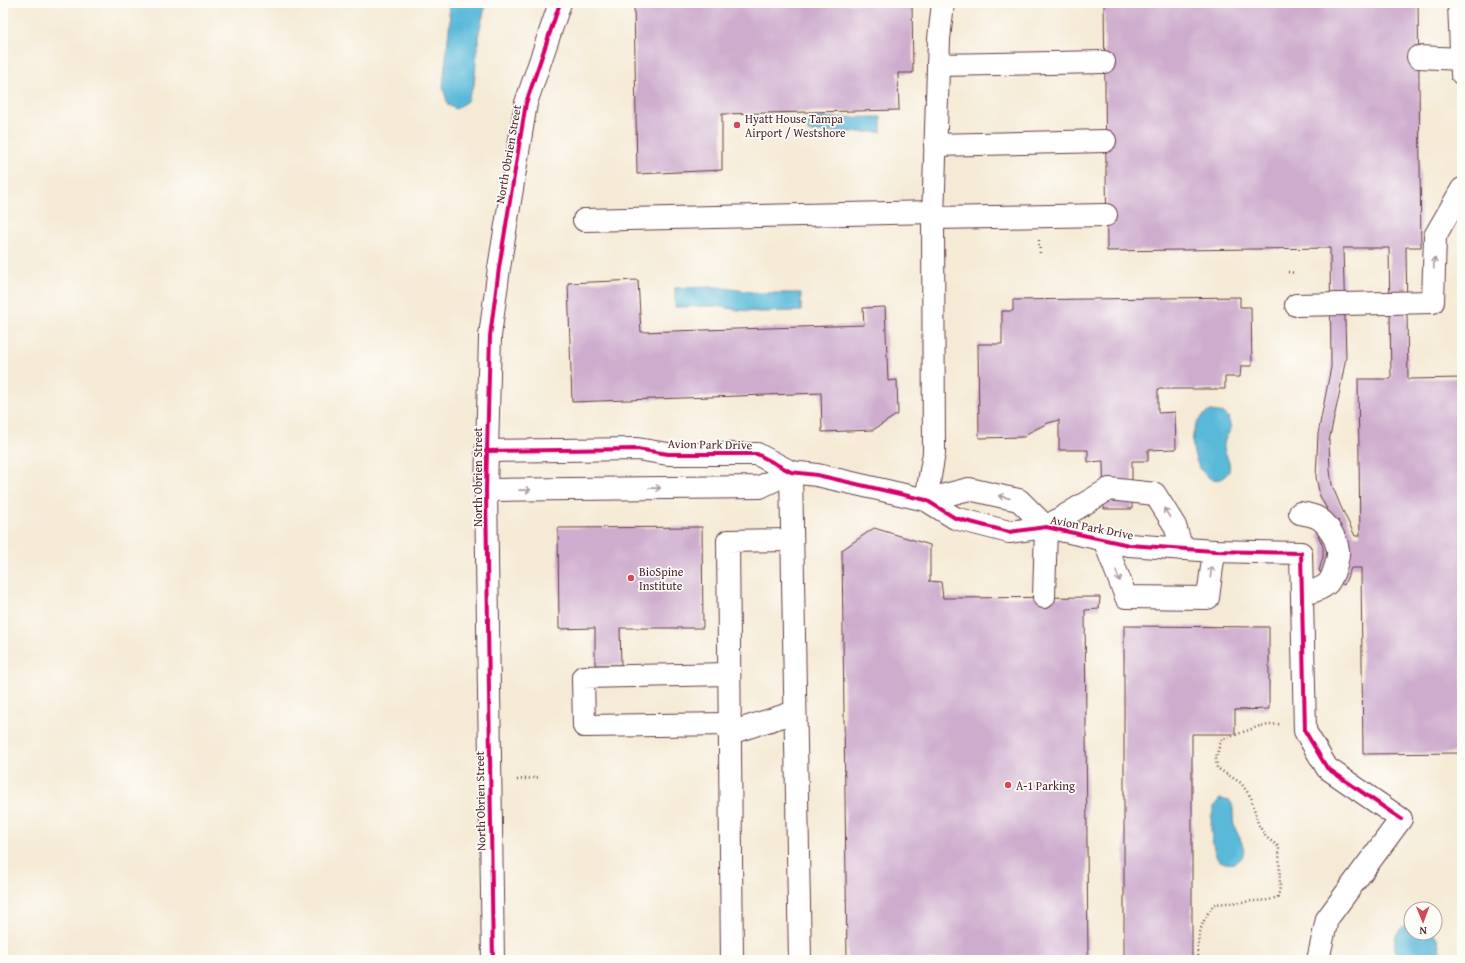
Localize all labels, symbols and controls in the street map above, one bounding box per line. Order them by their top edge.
street label: North Obrien Street [491,103,525,205]
place label: Hyatt House Tampa Airport / Westshore [745,110,846,141]
marker: Hyatt House Tampa Airport / Westshore [732,120,742,130]
one-way arrow [1430,257,1438,270]
street label: North Obrien Street [469,426,486,527]
street label: Avion Park Drive [668,435,753,453]
one-way arrow [648,484,661,492]
one-way arrow [518,486,531,494]
one-way arrow [998,493,1011,500]
one-way arrow [1163,508,1171,519]
street label: Avion Park Drive [1049,511,1135,543]
place label: BioSpine Institute [639,563,684,594]
one-way arrow [1207,566,1215,579]
one-way arrow [1114,570,1122,582]
marker: BioSpine Institute [626,573,636,583]
street label: North Obrien Street [471,750,489,851]
place label: A-1 Parking [1016,777,1075,794]
marker: A-1 Parking [1003,780,1013,790]
north arrow [1403,901,1443,941]
text: N [1419,923,1427,939]

